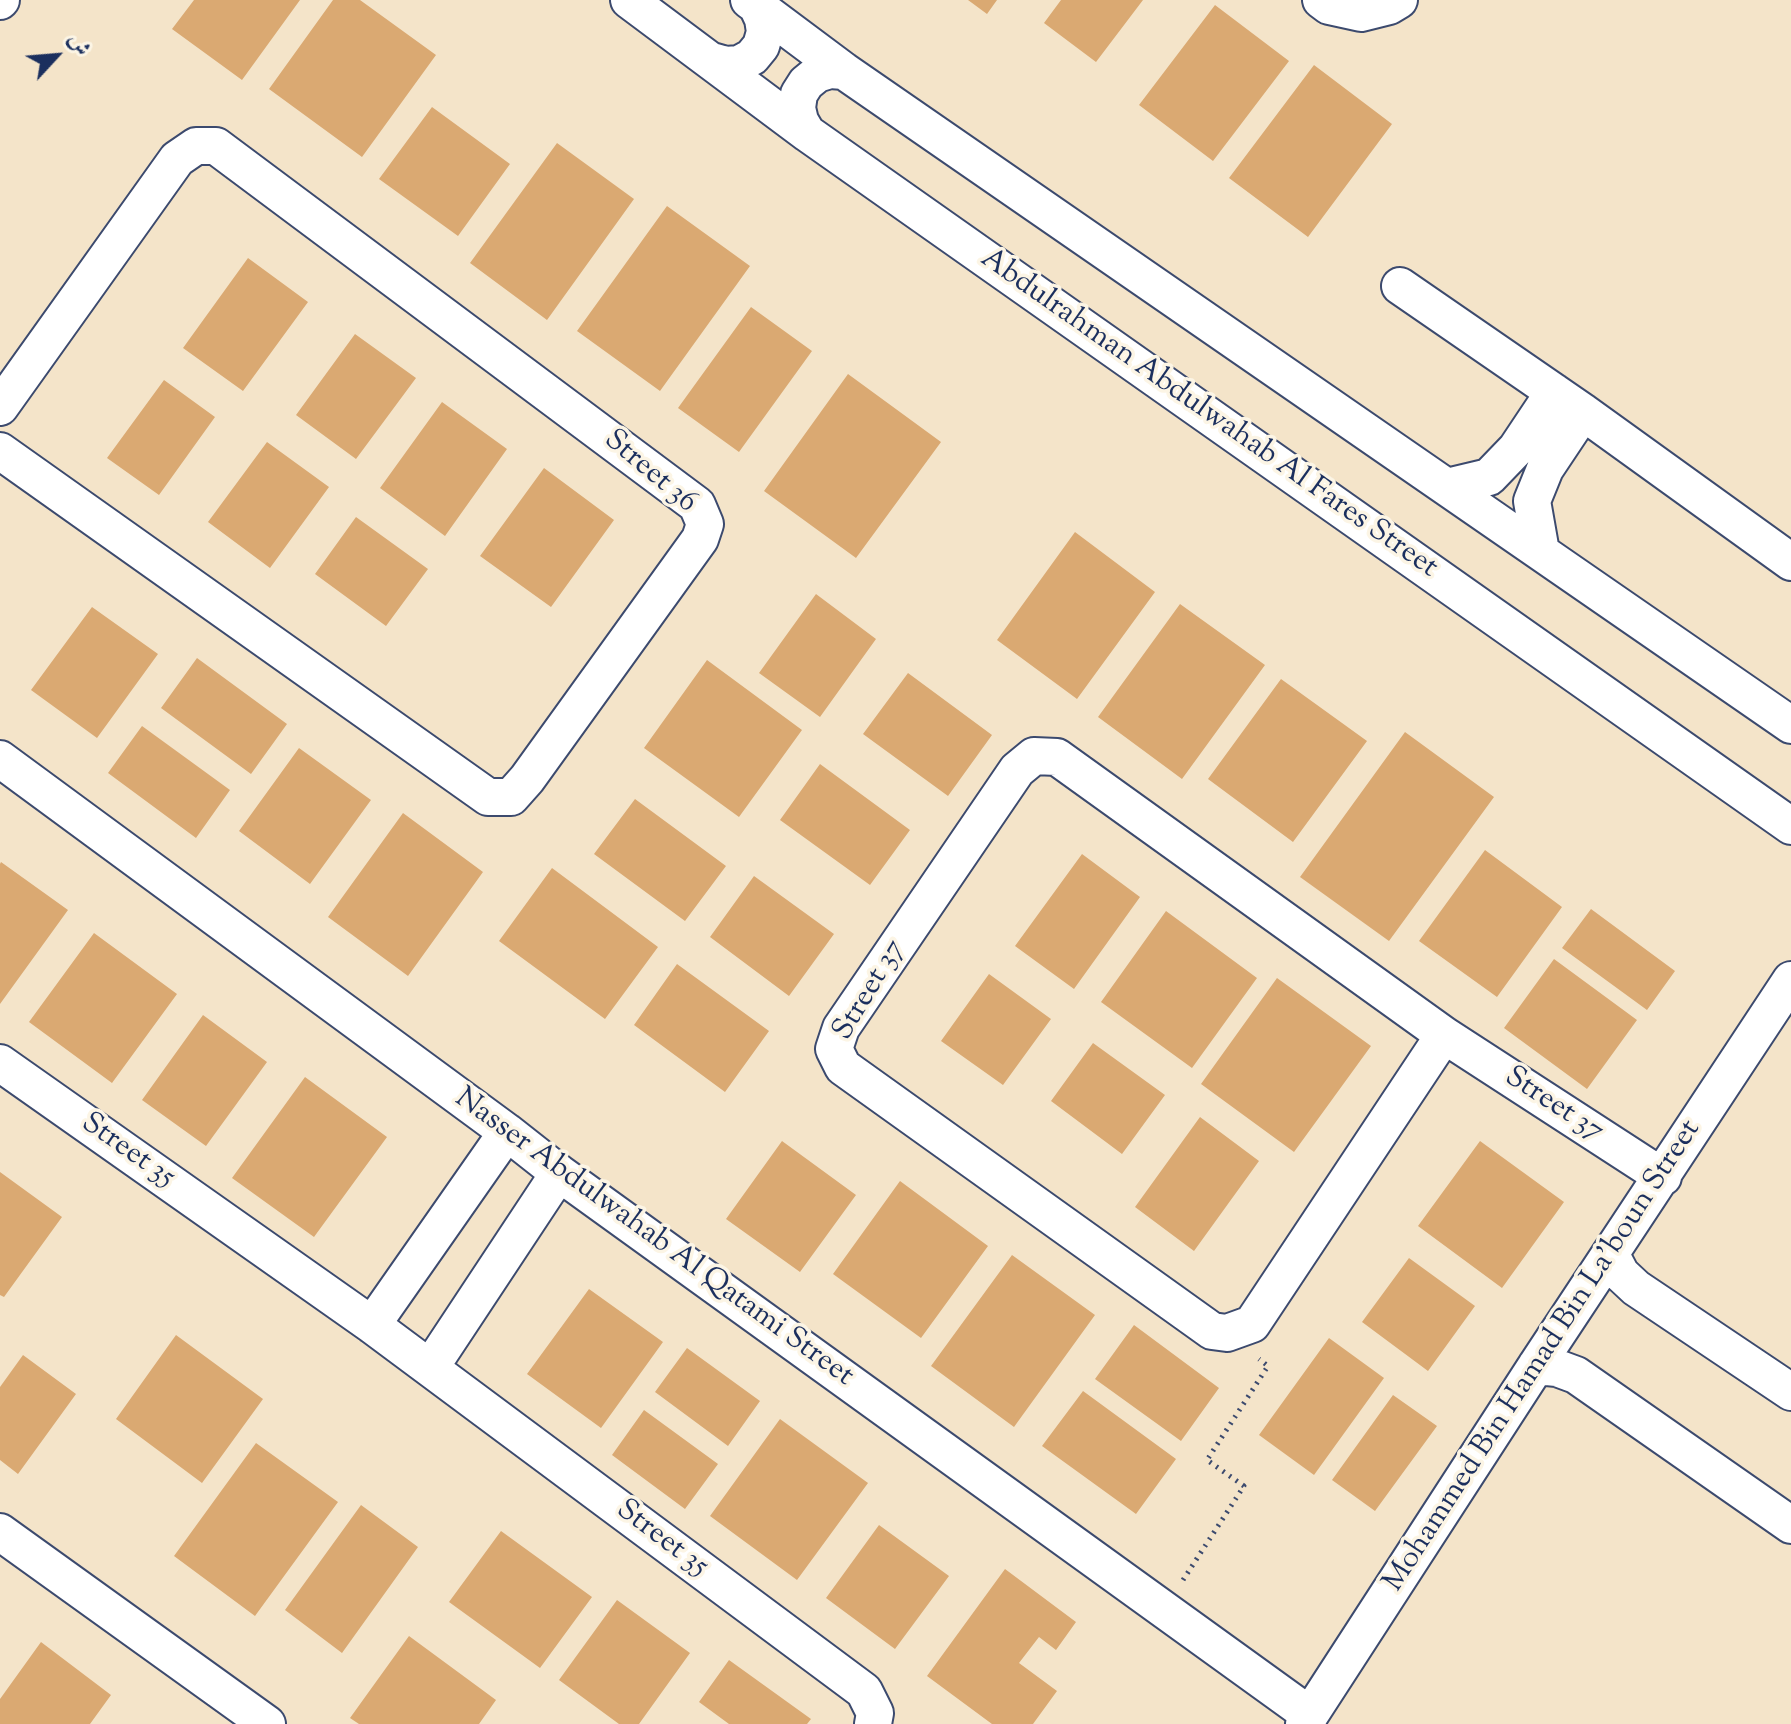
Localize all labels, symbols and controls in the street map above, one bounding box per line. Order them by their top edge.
north arrow [16,16,96,96]
text: ش [58,29,97,62]
street label: Abdulrahman Abdulwahab Al Fares Street [972,242,1444,588]
street label: Street 36 [595,424,703,522]
street label: Street 37 [827,934,915,1048]
street label: Street 37 [1497,1061,1609,1151]
street label: Nasser Abdulwahab Al Qatami Street [446,1082,860,1396]
street label: Street 35 [73,1107,181,1197]
street label: Mohammed Bin Hamad Bin La'boun Street [1378,1114,1710,1600]
street label: Street 35 [608,1494,714,1586]

